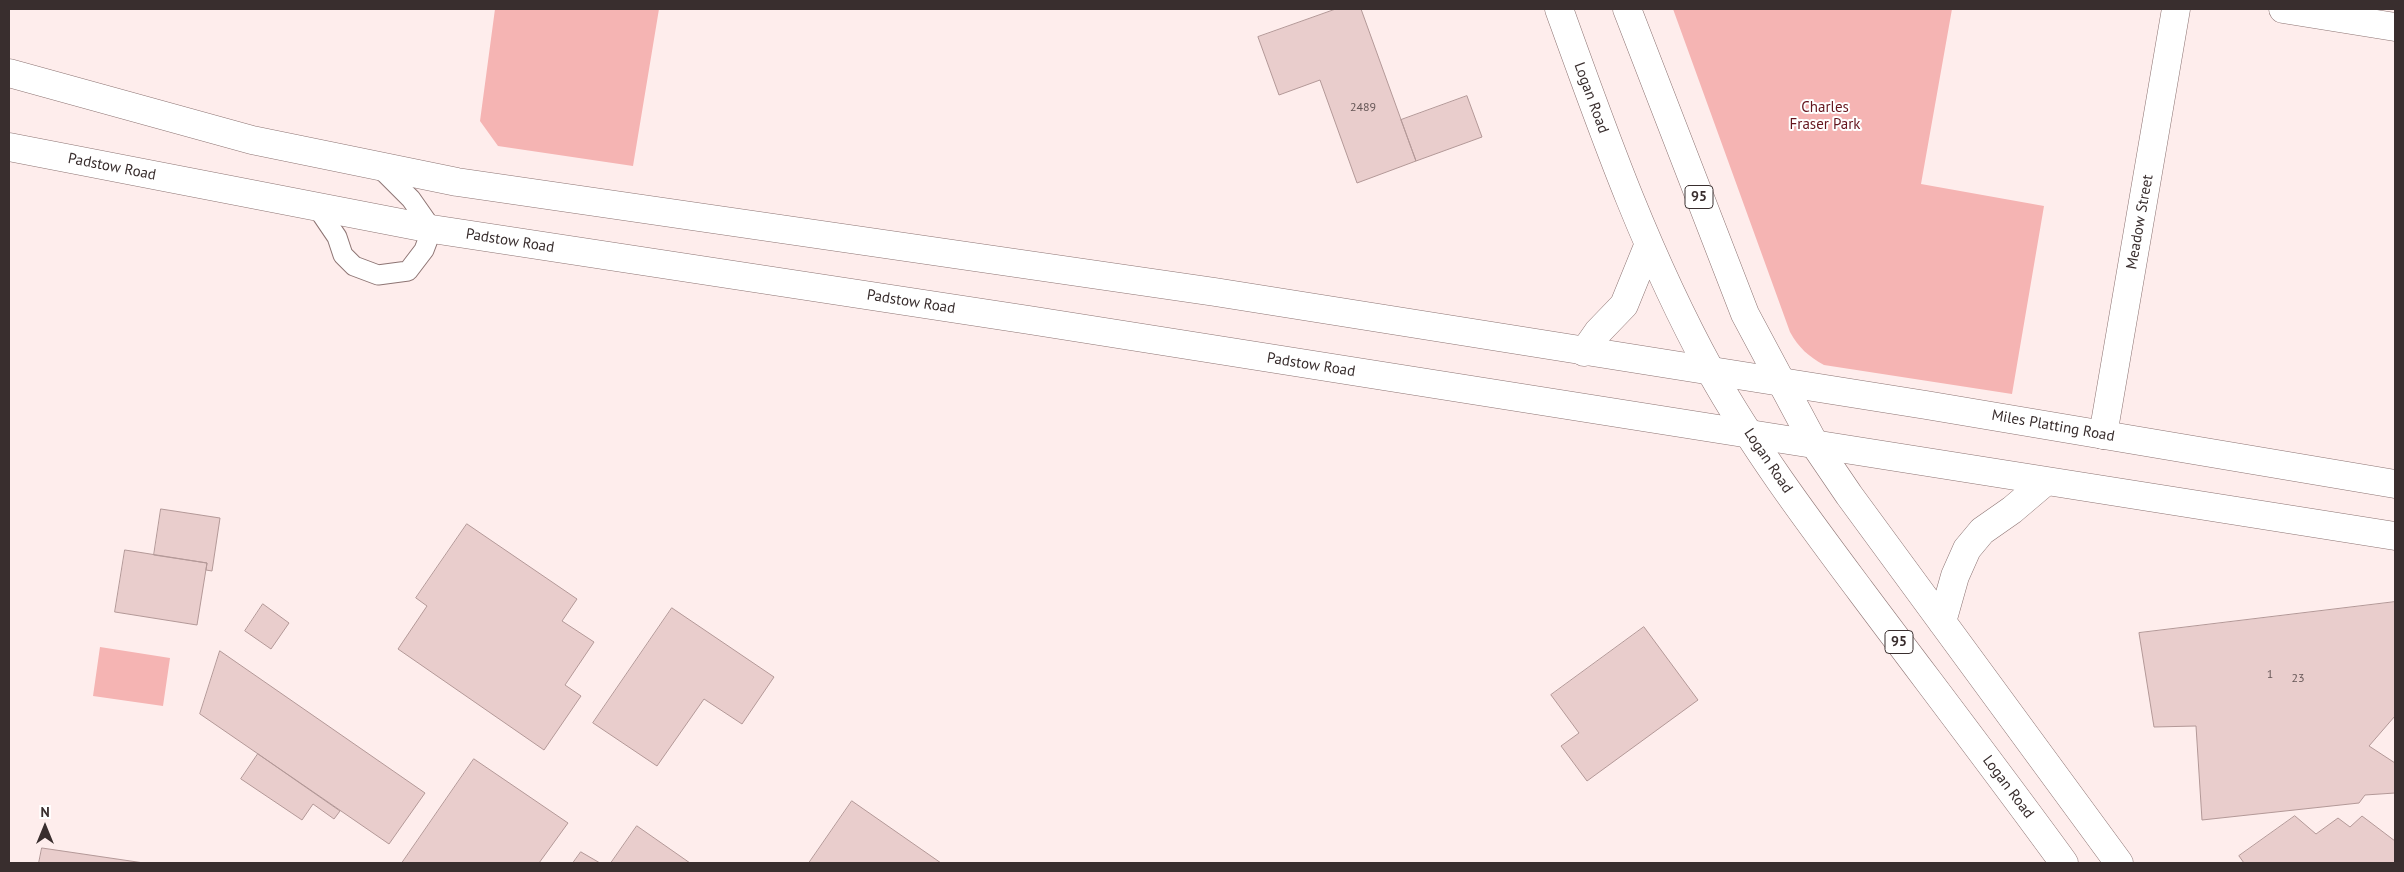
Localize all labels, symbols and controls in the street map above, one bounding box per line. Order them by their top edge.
street label: Logan Road [1570,60,1612,136]
park label: Charles Fraser Park [1790,99,1860,134]
house number: 2489 [1350,101,1376,115]
street label: Padstow Road [66,150,158,184]
street label: Meadow Street [2123,173,2157,271]
road number: 95 [1685,186,1713,208]
street label: Padstow Road [465,225,555,257]
street label: Padstow Road [866,286,956,318]
street label: Padstow Road [1266,349,1356,381]
street label: Miles Platting Road [1990,406,2116,446]
street label: Logan Road [1740,425,1796,497]
road number: 95 [1885,630,1913,654]
house number: 1 [2267,668,2273,682]
house number: 23 [2291,672,2305,686]
street label: Logan Road [1978,752,2038,822]
north arrow [20,802,70,852]
text: N [40,803,50,821]

